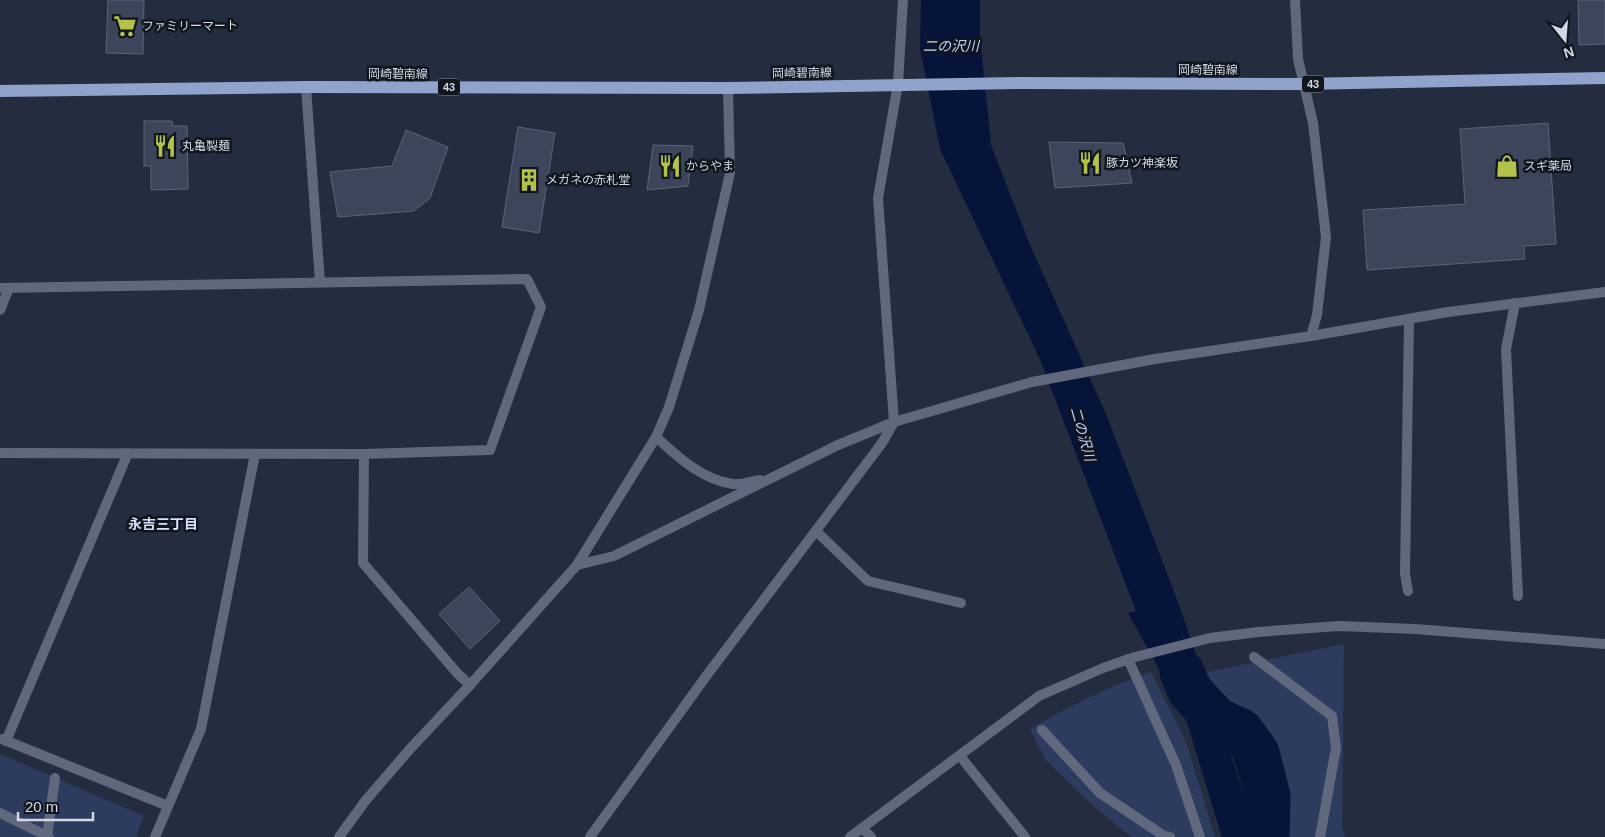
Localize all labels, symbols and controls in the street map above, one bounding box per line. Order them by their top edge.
supermarket icon: ファミリーマート [112,13,138,39]
north arrow [1540,15,1590,65]
place label: ファミリーマート [142,19,238,33]
water label: 二の沢川 [923,38,981,54]
text: N [1562,43,1576,62]
street label: 岡崎碧南線 [1178,63,1238,77]
street label: 岡崎碧南線 [772,65,832,81]
street label: 岡崎碧南線 [368,67,428,81]
road number: 43 [1302,76,1324,92]
road number: 43 [438,78,460,95]
restaurant icon: 丸亀製麺 [152,133,178,159]
place label: 丸亀製麺 [182,139,230,153]
restaurant icon: 豚カツ神楽坂 [1077,150,1103,176]
restaurant icon: からやま [657,153,683,179]
shop icon: スギ薬局 [1494,153,1520,179]
place label: 豚カツ神楽坂 [1106,156,1178,170]
place label: からやま [686,159,734,173]
place label: スギ薬局 [1524,159,1572,173]
building icon: メガネの赤札堂 [516,167,542,193]
place label: メガネの赤札堂 [546,173,630,187]
water label: 二の沢川 [1068,405,1099,465]
district label: 永吉三丁目 [128,516,198,532]
scale bar [18,790,92,822]
text: 20 m [25,798,58,815]

